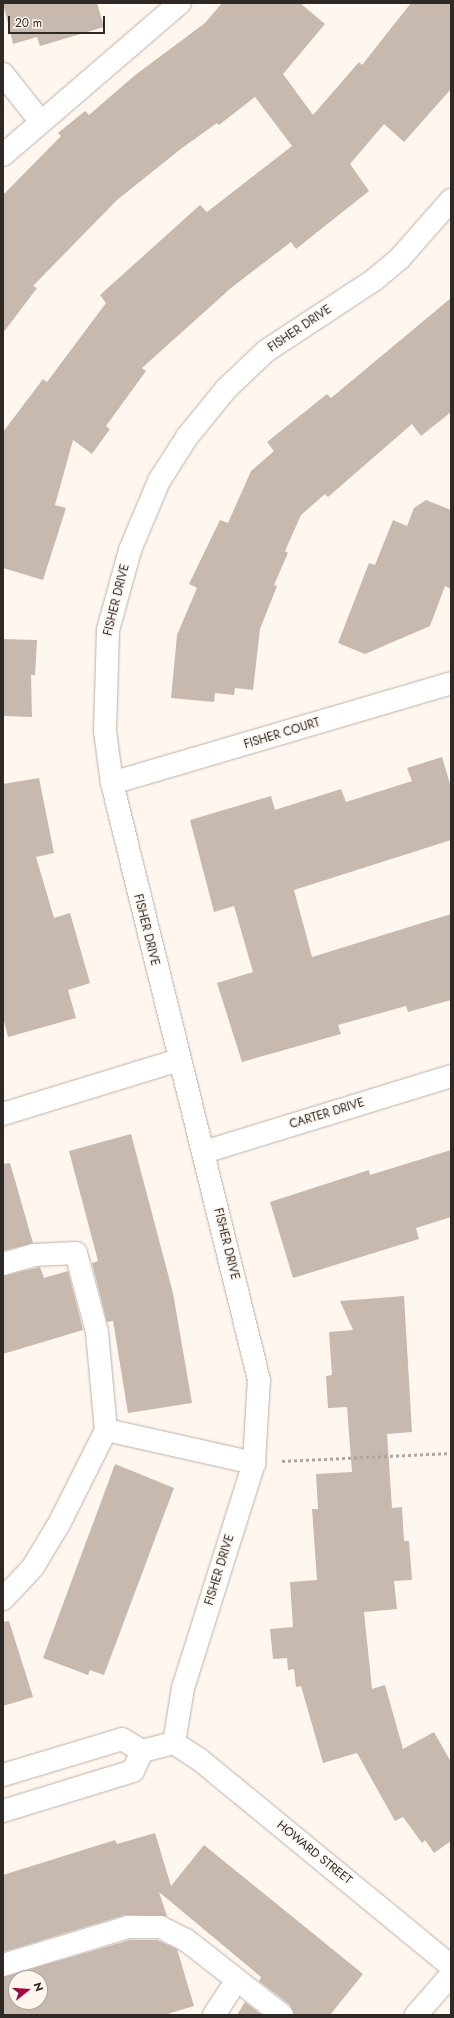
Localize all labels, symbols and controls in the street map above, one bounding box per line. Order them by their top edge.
scale bar [10,8,107,34]
text: 20 m [15,14,42,32]
street label: FISHER DRIVE [266,303,334,355]
street label: FISHER DRIVE [101,563,133,637]
street label: FISHER COURT [242,716,322,752]
street label: FISHER DRIVE [130,893,162,967]
street label: CARTER DRIVE [288,1096,366,1132]
street label: FISHER DRIVE [210,1207,242,1281]
street label: FISHER DRIVE [202,1533,238,1607]
street label: HOWARD STREET [274,1818,354,1888]
north arrow [8,1970,48,2010]
text: N [30,1980,47,1993]

